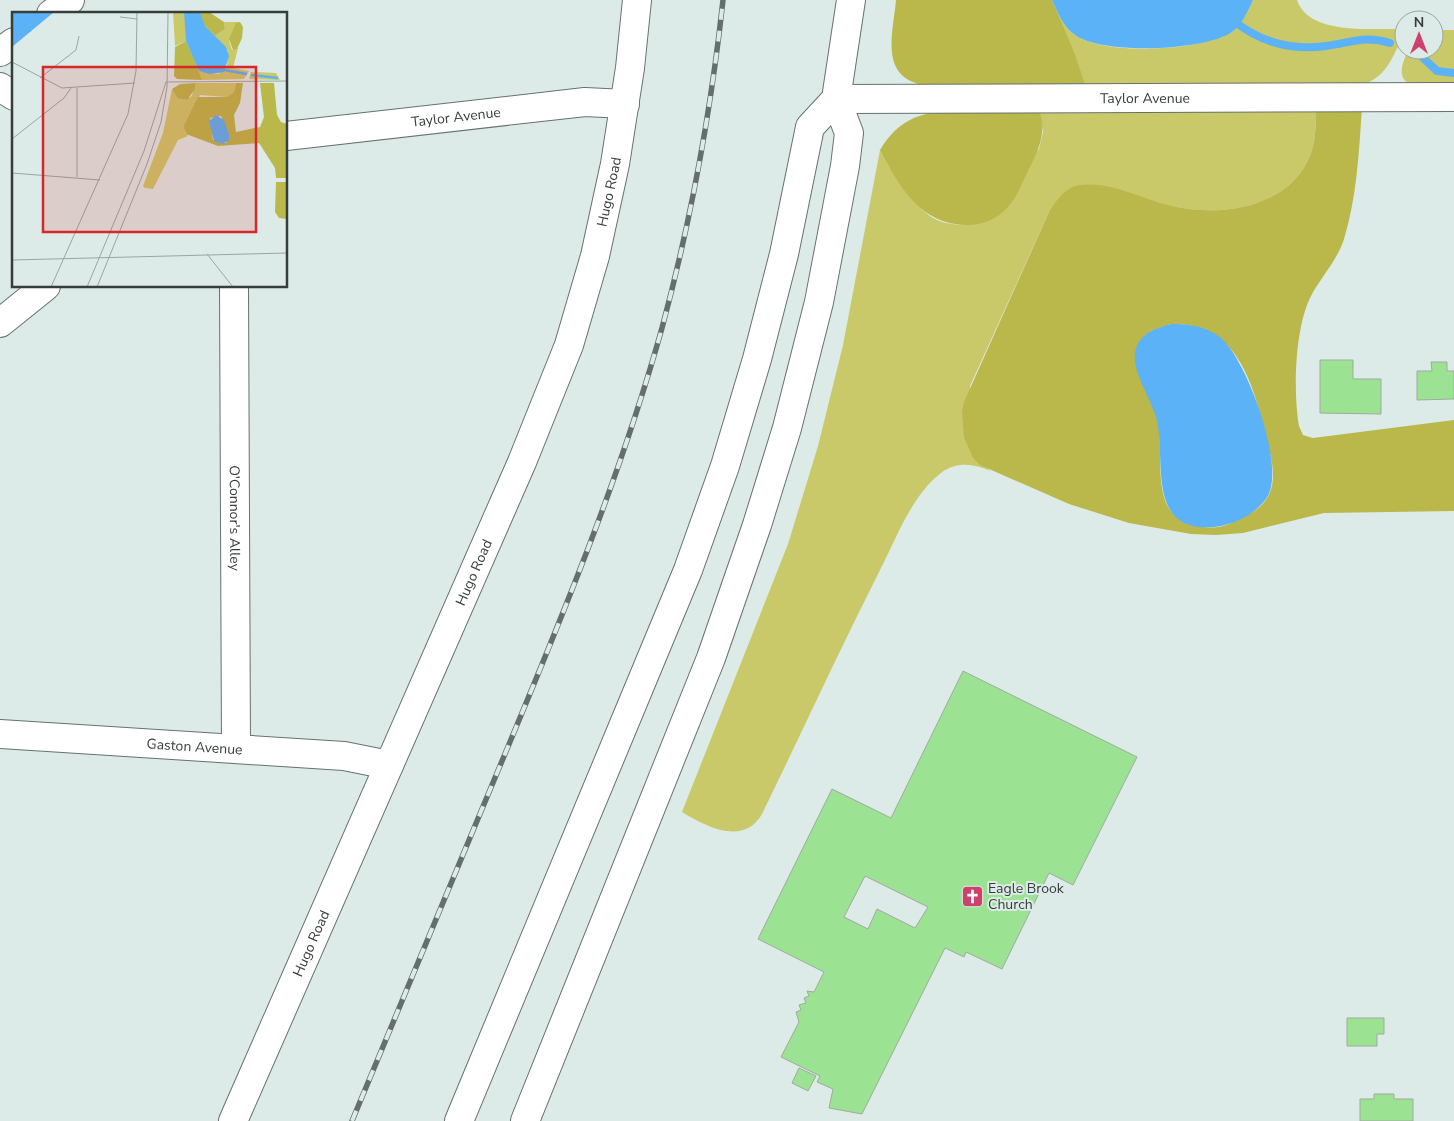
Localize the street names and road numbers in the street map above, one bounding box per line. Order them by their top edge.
street label: Taylor Avenue [1100,88,1190,108]
street label: Taylor Avenue [410,102,502,131]
street label: Hugo Road [592,156,625,228]
street label: O'Connor's Alley [225,465,245,572]
street label: Hugo Road [451,536,496,609]
street label: Gaston Avenue [146,734,243,759]
street label: Hugo Road [288,907,334,980]

